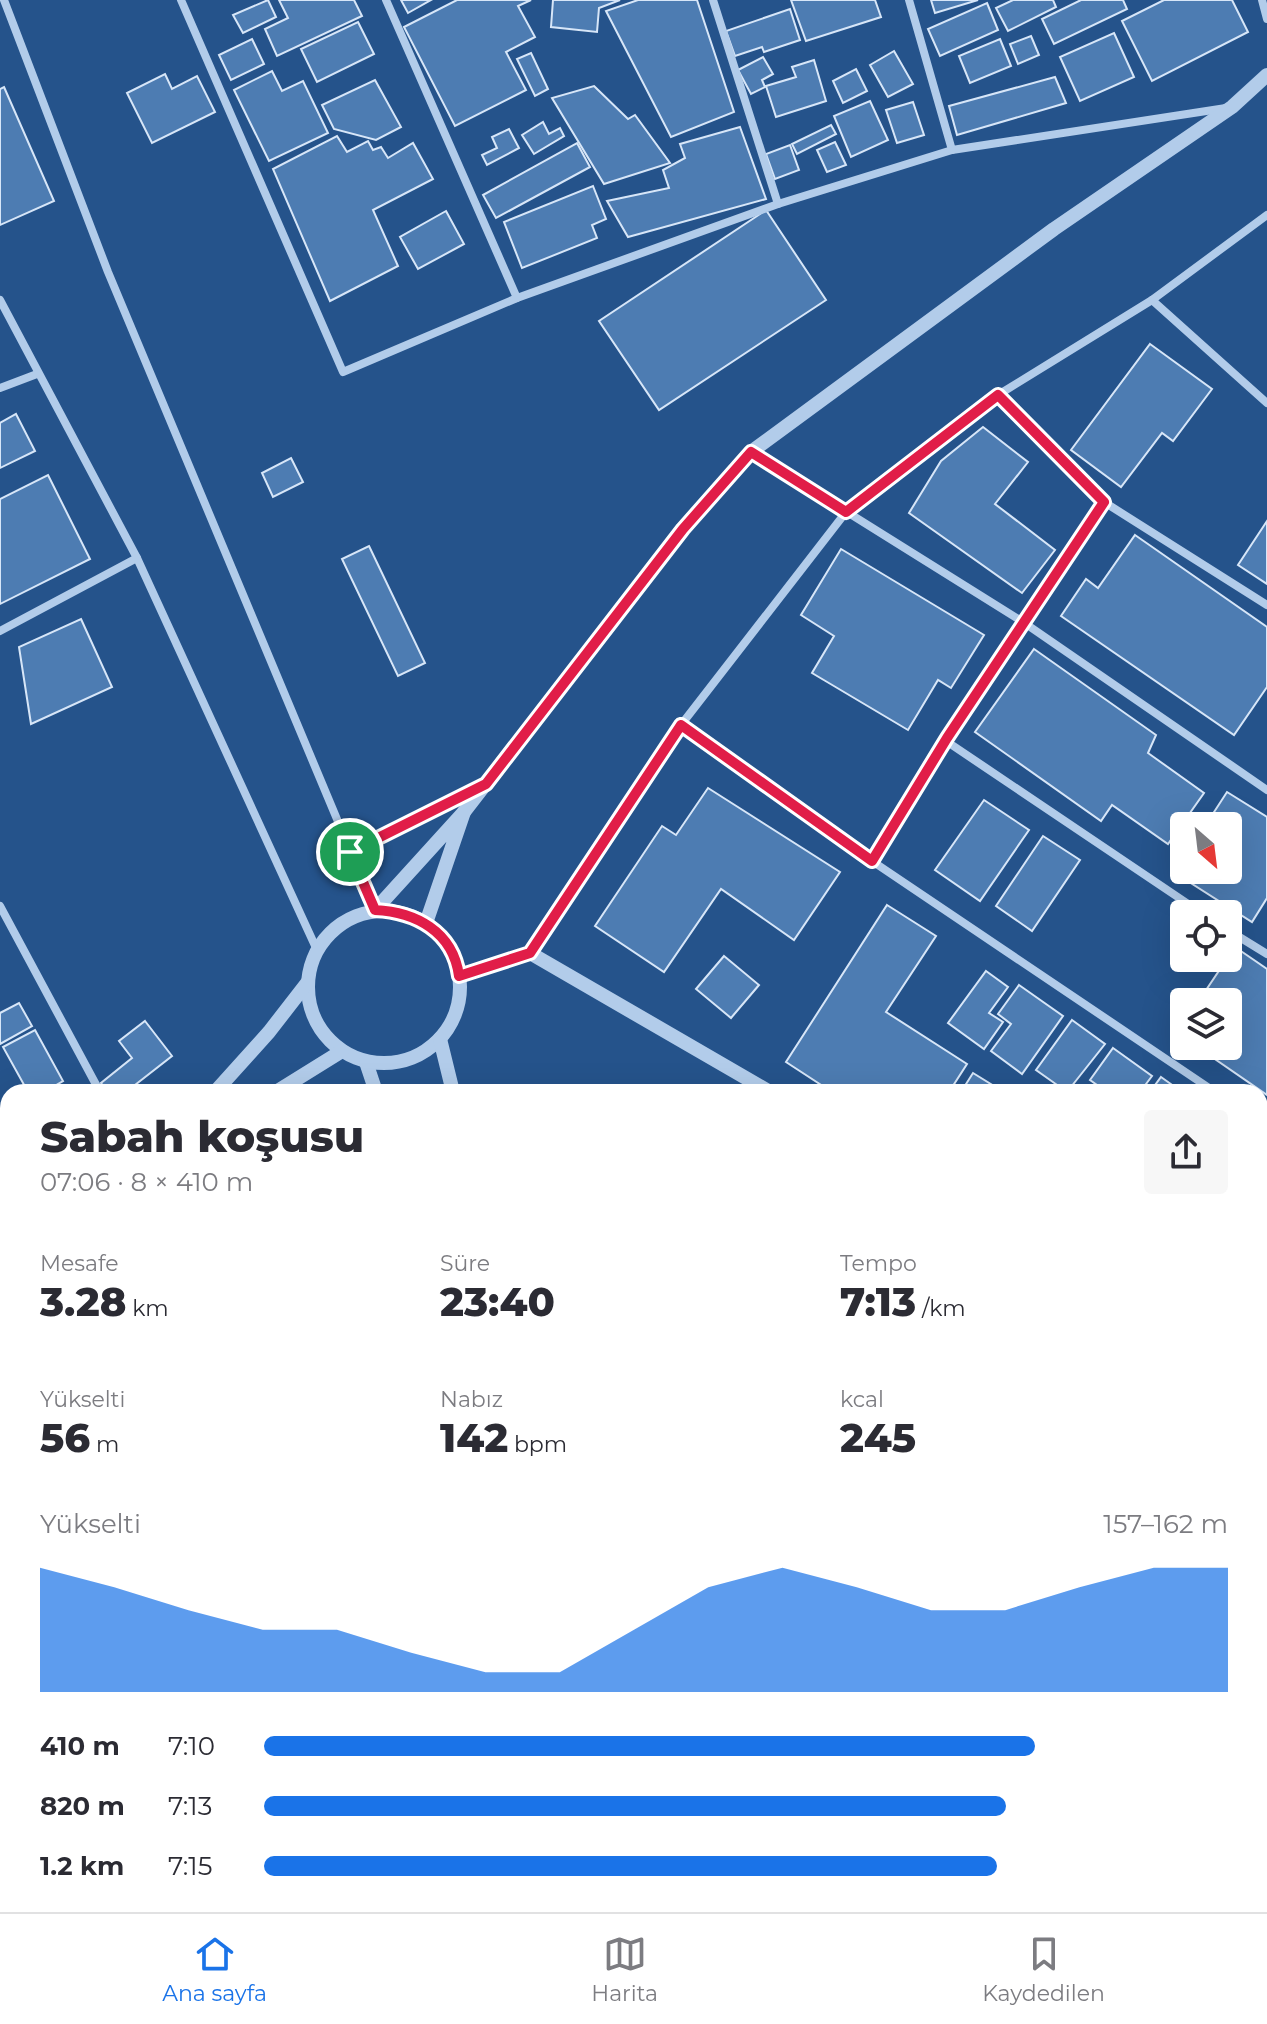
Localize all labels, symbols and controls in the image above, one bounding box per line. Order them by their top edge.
north arrow [1170,812,1242,884]
map controls [1170,812,1242,1060]
pin [316,818,384,886]
icon: arrive [328,830,372,874]
button: locate [1170,900,1242,972]
button: layers [1170,988,1242,1060]
text: Sabah koşusu [40,1109,364,1163]
button: share [1144,1110,1228,1194]
text: 07:06 · 8 × 410 m [40,1166,253,1198]
text: Mesafe [40,1250,119,1277]
text: Süre [440,1250,490,1277]
text: Tempo [840,1250,917,1277]
text: 3.28 [40,1277,127,1326]
text: 23:40 [440,1277,555,1326]
text: 7:13 [840,1277,916,1326]
text: km [127,1295,169,1322]
text: /km [916,1295,966,1322]
text: Yükselti [40,1386,125,1413]
text: Nabız [440,1386,503,1413]
text: kcal [840,1386,884,1413]
text: 56 [40,1413,90,1462]
text: 142 [440,1413,508,1462]
text: 245 [840,1413,916,1462]
text: m [90,1431,119,1458]
text: bpm [508,1431,567,1458]
text: Yükselti [40,1508,141,1540]
text: 157–162 m [1103,1508,1228,1540]
text: 410 m [40,1730,120,1762]
text: 7:10 [168,1730,215,1762]
text: 820 m [40,1790,125,1822]
text: 7:13 [168,1790,212,1822]
text: 1.2 km [40,1850,124,1882]
text: 7:15 [168,1850,212,1882]
tab: Ana sayfa [162,1932,267,2007]
tab: Harita [591,1932,658,2007]
tab: Kaydedilen [982,1932,1105,2007]

